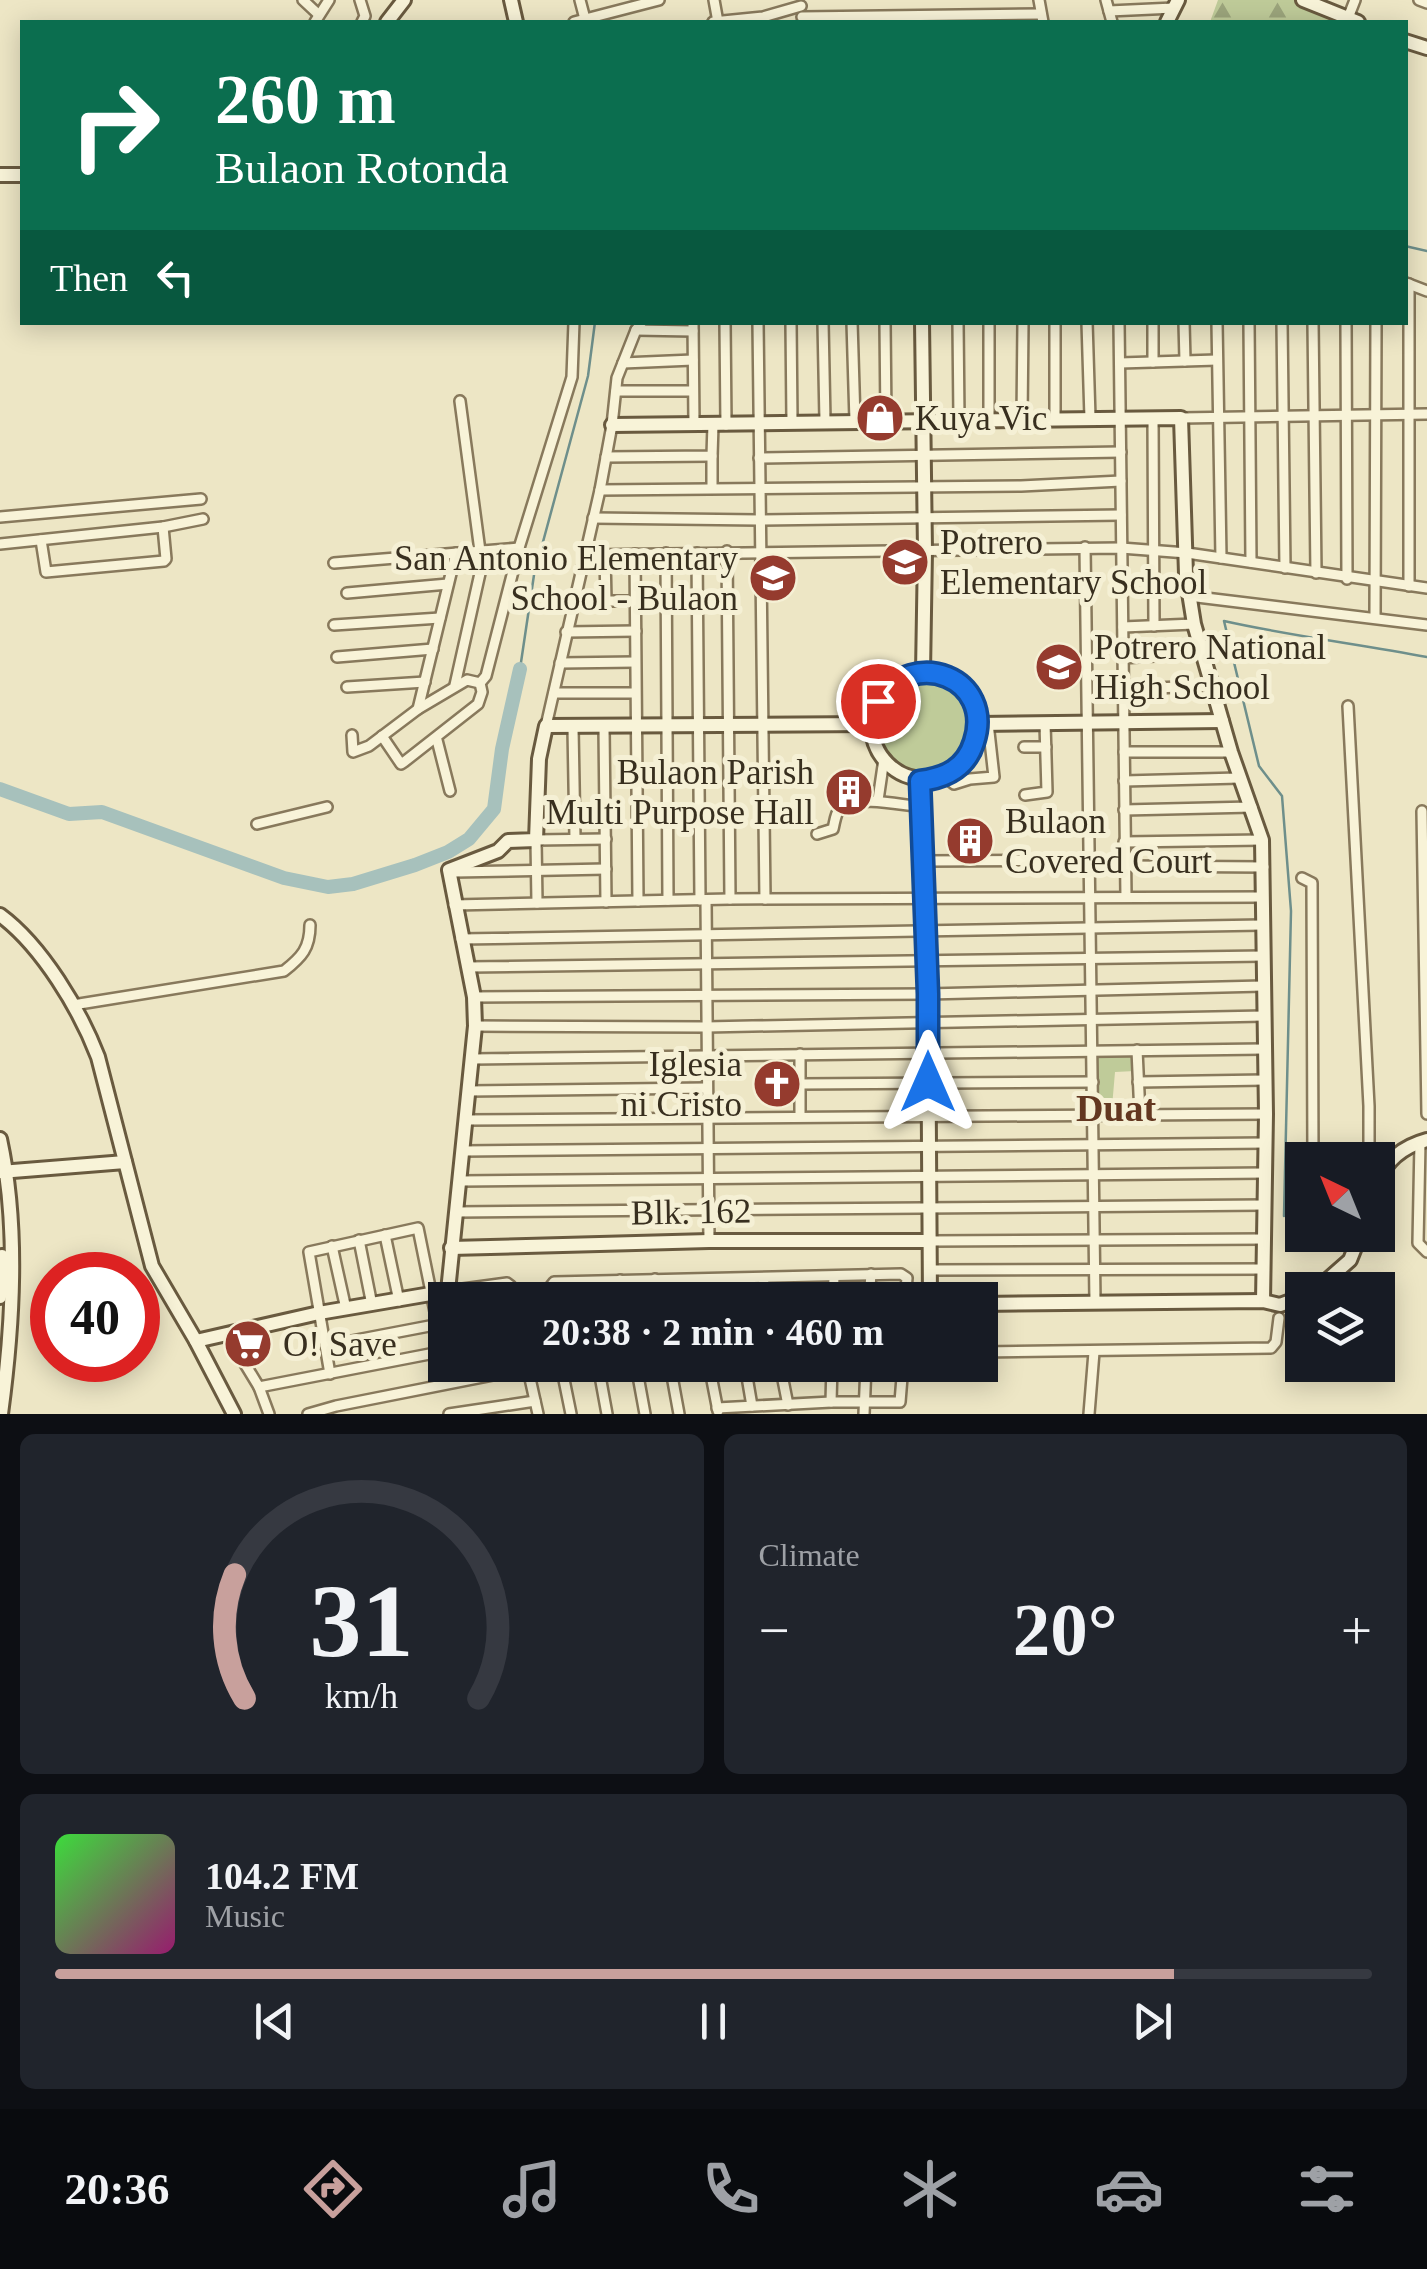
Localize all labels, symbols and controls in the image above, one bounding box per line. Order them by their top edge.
icon: right [50,60,180,190]
text: 260 m [215,61,396,138]
text: Bulaon Rotonda [215,143,509,193]
icon: left [148,250,203,305]
text: Then [50,257,128,299]
shop icon: Kuya Vic [854,392,906,444]
place label: Kuya Vic [915,399,1047,438]
place label: Potrero Elementary School [940,523,1208,602]
school or university icon: Potrero Elementary School [879,536,931,588]
place label: San Antonio Elementary School - Bulaon [394,539,738,618]
school or university icon: San Antonio Elementary School - Bulaon [747,552,799,604]
place label: Potrero National High School [1094,628,1327,707]
school or university icon: Potrero National High School [1033,641,1085,693]
pin [836,659,921,744]
icon: arrive [851,674,906,729]
place label: Bulaon Parish Multi Purpose Hall [546,753,814,832]
building icon: Bulaon Parish Multi Purpose Hall [823,766,875,818]
place label: Bulaon Covered Court [1005,802,1212,881]
building icon: Bulaon Covered Court [944,815,996,867]
position arrow [876,1030,980,1134]
place label: Iglesia ni Cristo [620,1045,742,1124]
church icon: Iglesia ni Cristo [751,1058,803,1110]
district label: Duat [1076,1087,1156,1129]
north arrow [1285,1142,1395,1252]
map controls [1285,1142,1395,1382]
street label: Blk. 162 [630,1191,752,1233]
speed limit sign: 40 [30,1252,160,1382]
button: layers [1285,1272,1395,1382]
text: 20:38 · 2 min · 460 m [542,1311,884,1353]
supermarket icon: O! Save [222,1318,274,1370]
place label: O! Save [283,1325,397,1364]
text: Climate [759,1537,860,1573]
text: 31 [310,1563,414,1678]
text: 20° [1013,1588,1118,1671]
text: − [759,1600,790,1661]
text: + [1341,1600,1372,1661]
text: km/h [325,1676,399,1716]
text: 104.2 FM [205,1855,359,1897]
text: Music [205,1898,285,1934]
icon: previous [247,1994,302,2049]
icon: pause [686,1994,741,2049]
icon: next [1125,1994,1180,2049]
icon: directions [298,2154,368,2224]
icon: music [497,2154,567,2224]
icon: phone [696,2154,766,2224]
icon: climate [895,2154,965,2224]
icon: car [1094,2154,1164,2224]
icon: filters [1292,2154,1362,2224]
text: 20:36 [64,2164,169,2214]

